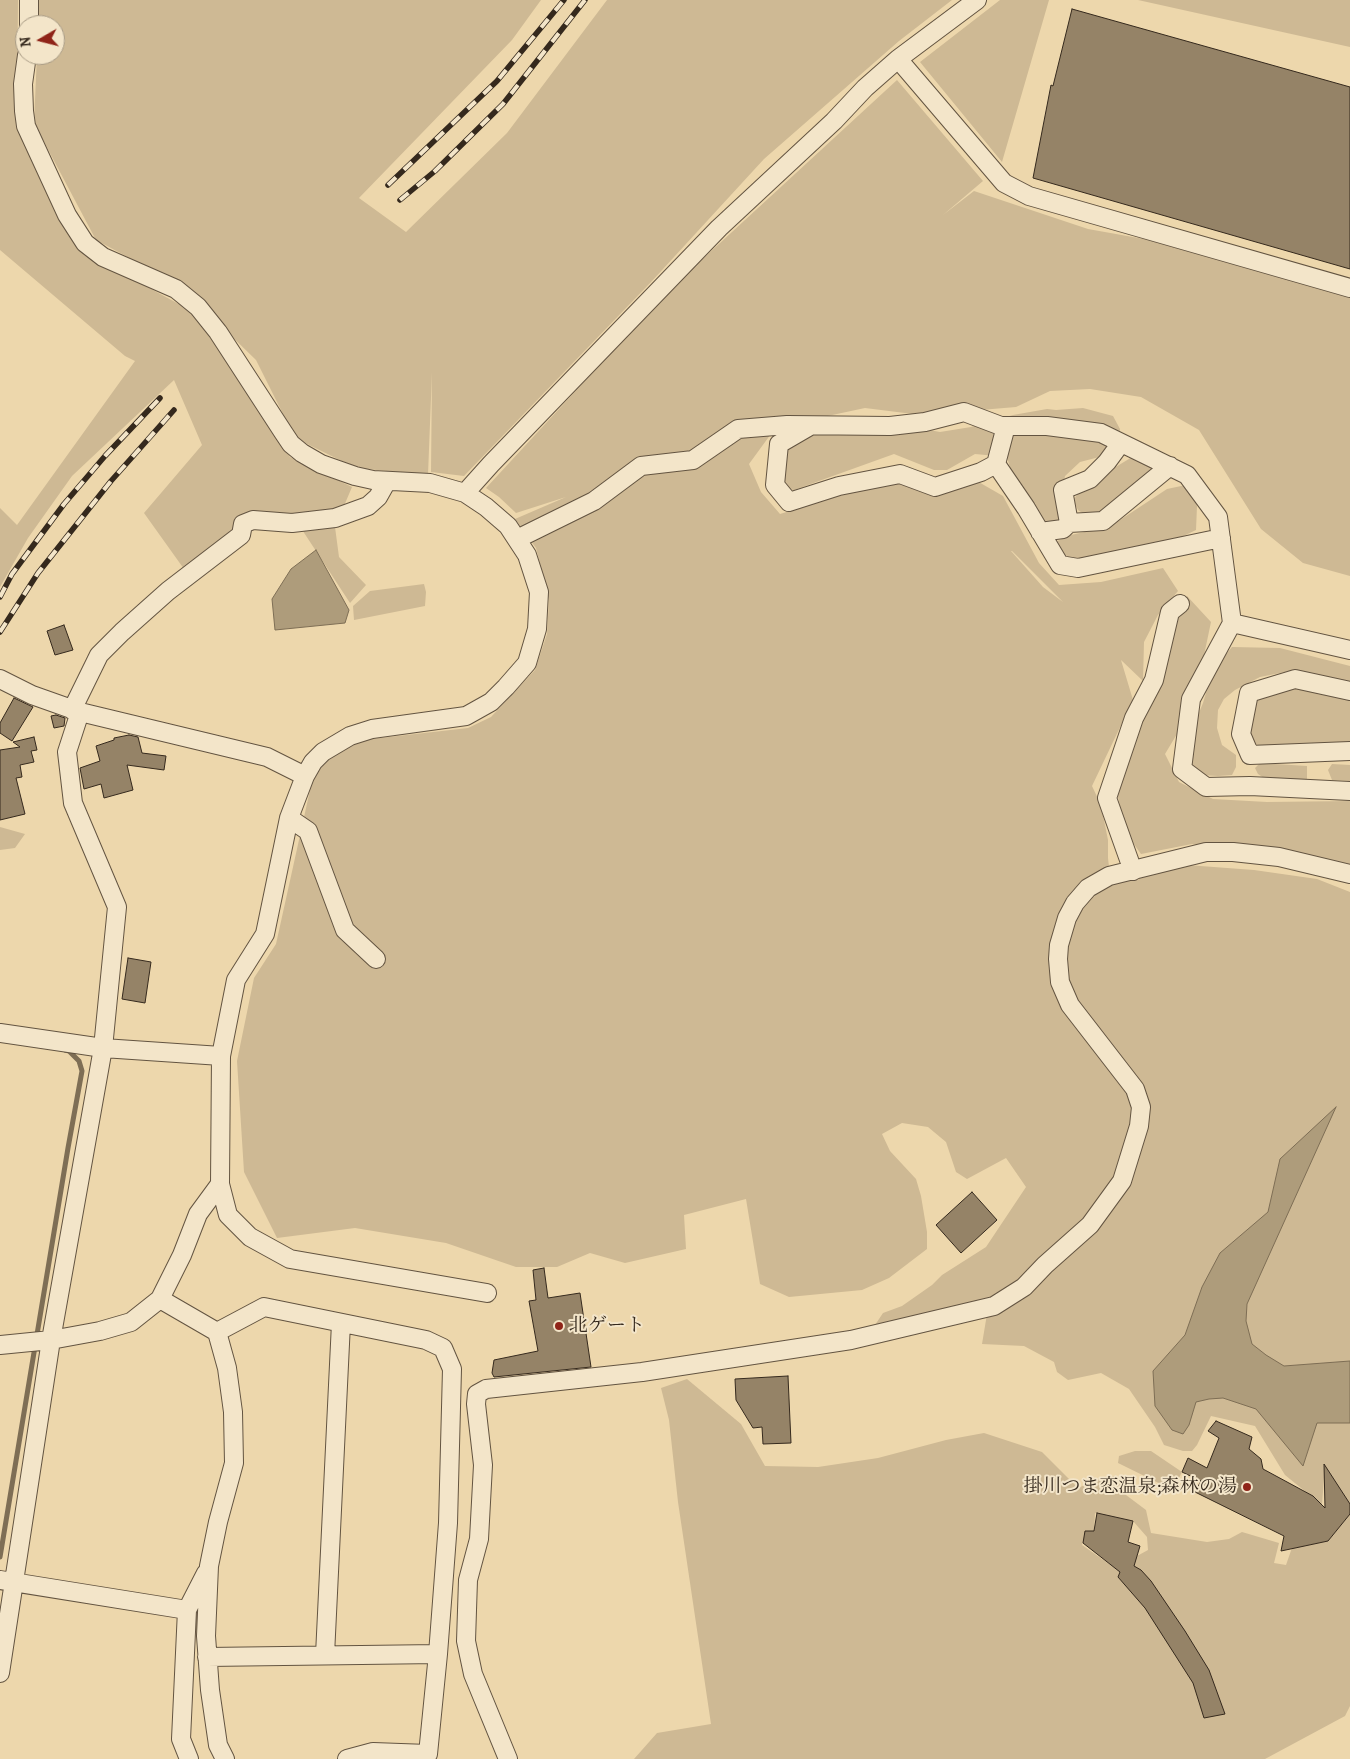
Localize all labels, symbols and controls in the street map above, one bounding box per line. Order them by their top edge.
north arrow [15,15,65,65]
text: N [16,36,36,48]
place label: 北ゲート [569,1315,645,1337]
marker: 北ゲート [553,1320,565,1332]
place label: 掛川つま恋温泉;森林の湯 [1023,1476,1237,1498]
marker: 掛川つま恋温泉;森林の湯 [1241,1481,1253,1493]

